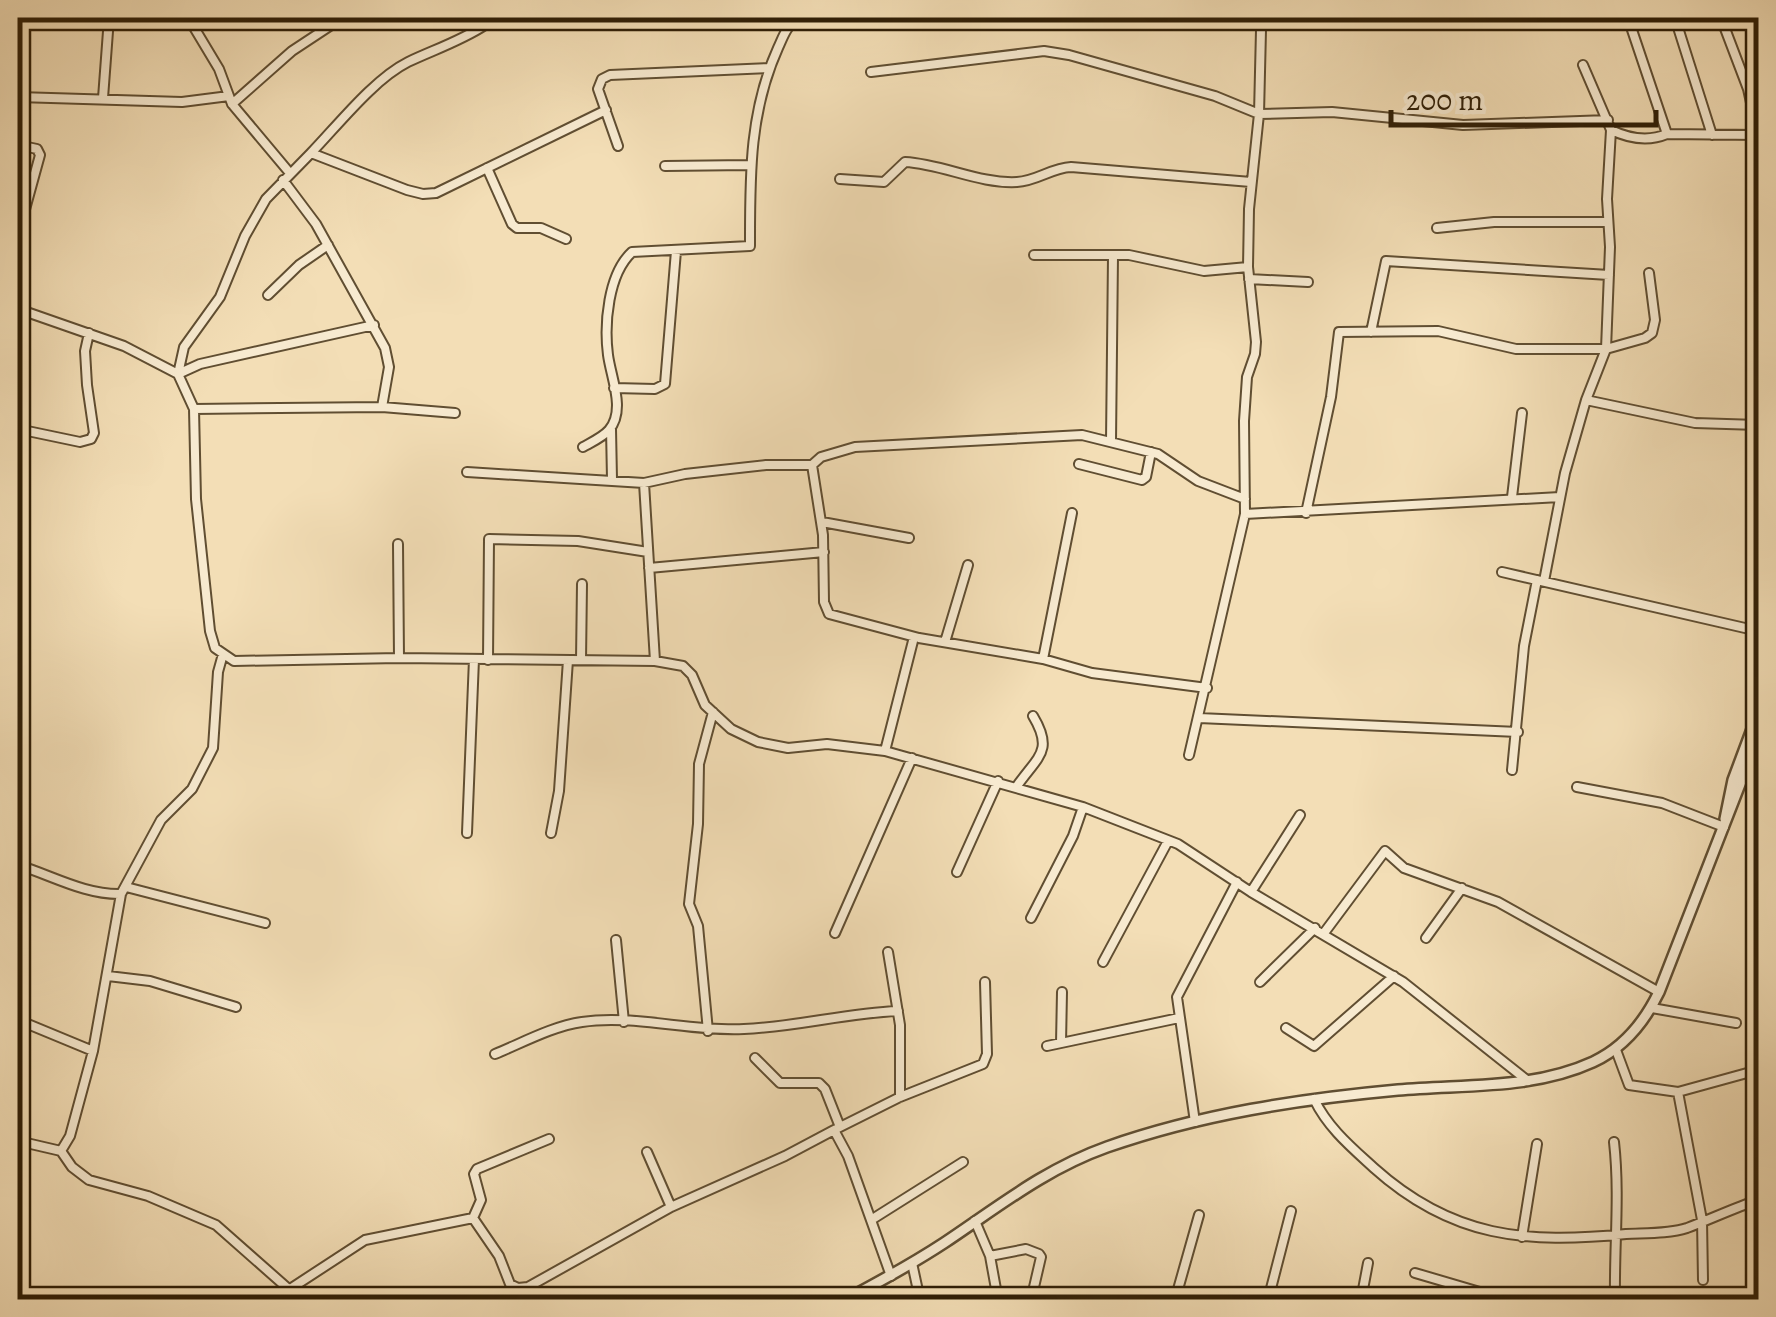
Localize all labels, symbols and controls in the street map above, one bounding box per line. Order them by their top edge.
scale bar [1391,65,1656,127]
text: 200 m [1406,80,1483,120]

